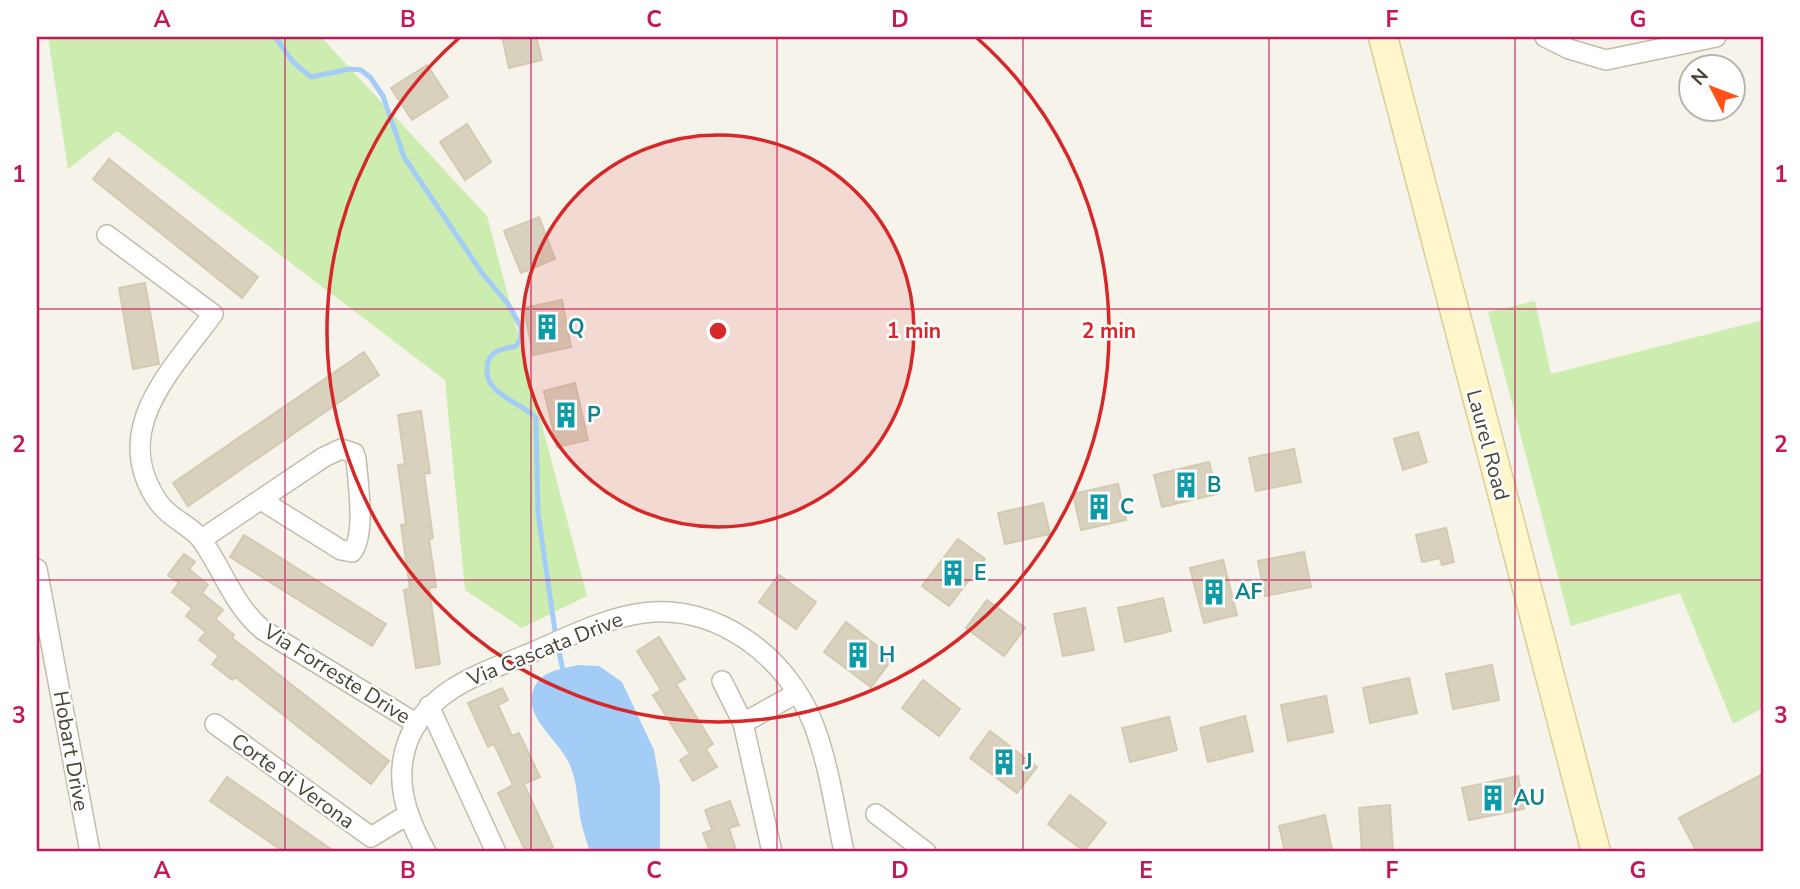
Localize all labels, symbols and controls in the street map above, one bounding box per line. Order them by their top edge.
text: A [153,4,171,35]
text: B [400,4,416,35]
text: C [646,4,662,35]
text: D [891,4,909,35]
text: E [1139,4,1153,35]
text: F [1386,4,1399,35]
text: G [1630,4,1646,35]
north arrow [1678,52,1748,122]
text: N [1686,63,1715,91]
text: 1 [12,159,26,190]
text: 1 [1774,159,1788,190]
building icon: Q [532,312,562,342]
place label: Q [568,313,585,341]
text: 1 min [887,317,941,345]
text: 2 min [1082,317,1136,345]
centre of rings [706,319,730,343]
street label: Laurel Road [1460,387,1516,503]
building icon: P [551,400,581,430]
place label: P [587,401,601,429]
text: 2 [12,429,26,460]
text: 2 [1774,429,1788,460]
building icon: B [1171,470,1201,500]
place label: B [1207,471,1221,499]
building icon: C [1084,492,1114,522]
place label: C [1120,493,1134,521]
building icon: E [938,558,968,588]
place label: E [974,559,987,587]
building icon: AF [1199,577,1229,607]
place label: AF [1235,578,1263,606]
street label: Via Cascata Drive [462,605,627,693]
street label: Via Forreste Drive [257,617,416,730]
building icon: H [843,640,873,670]
place label: H [879,641,895,669]
street label: Hobart Drive [47,689,95,813]
text: 3 [12,700,26,731]
text: 3 [1774,700,1788,731]
street label: Corte di Verona [226,727,360,835]
building icon: J [989,747,1019,777]
place label: J [1024,748,1032,776]
building icon: AU [1478,783,1508,813]
place label: AU [1514,784,1545,812]
text: A [153,855,171,886]
text: B [400,855,416,886]
text: C [646,855,662,886]
text: D [891,855,909,886]
text: E [1139,855,1153,886]
text: F [1386,855,1399,886]
text: G [1630,855,1646,886]

